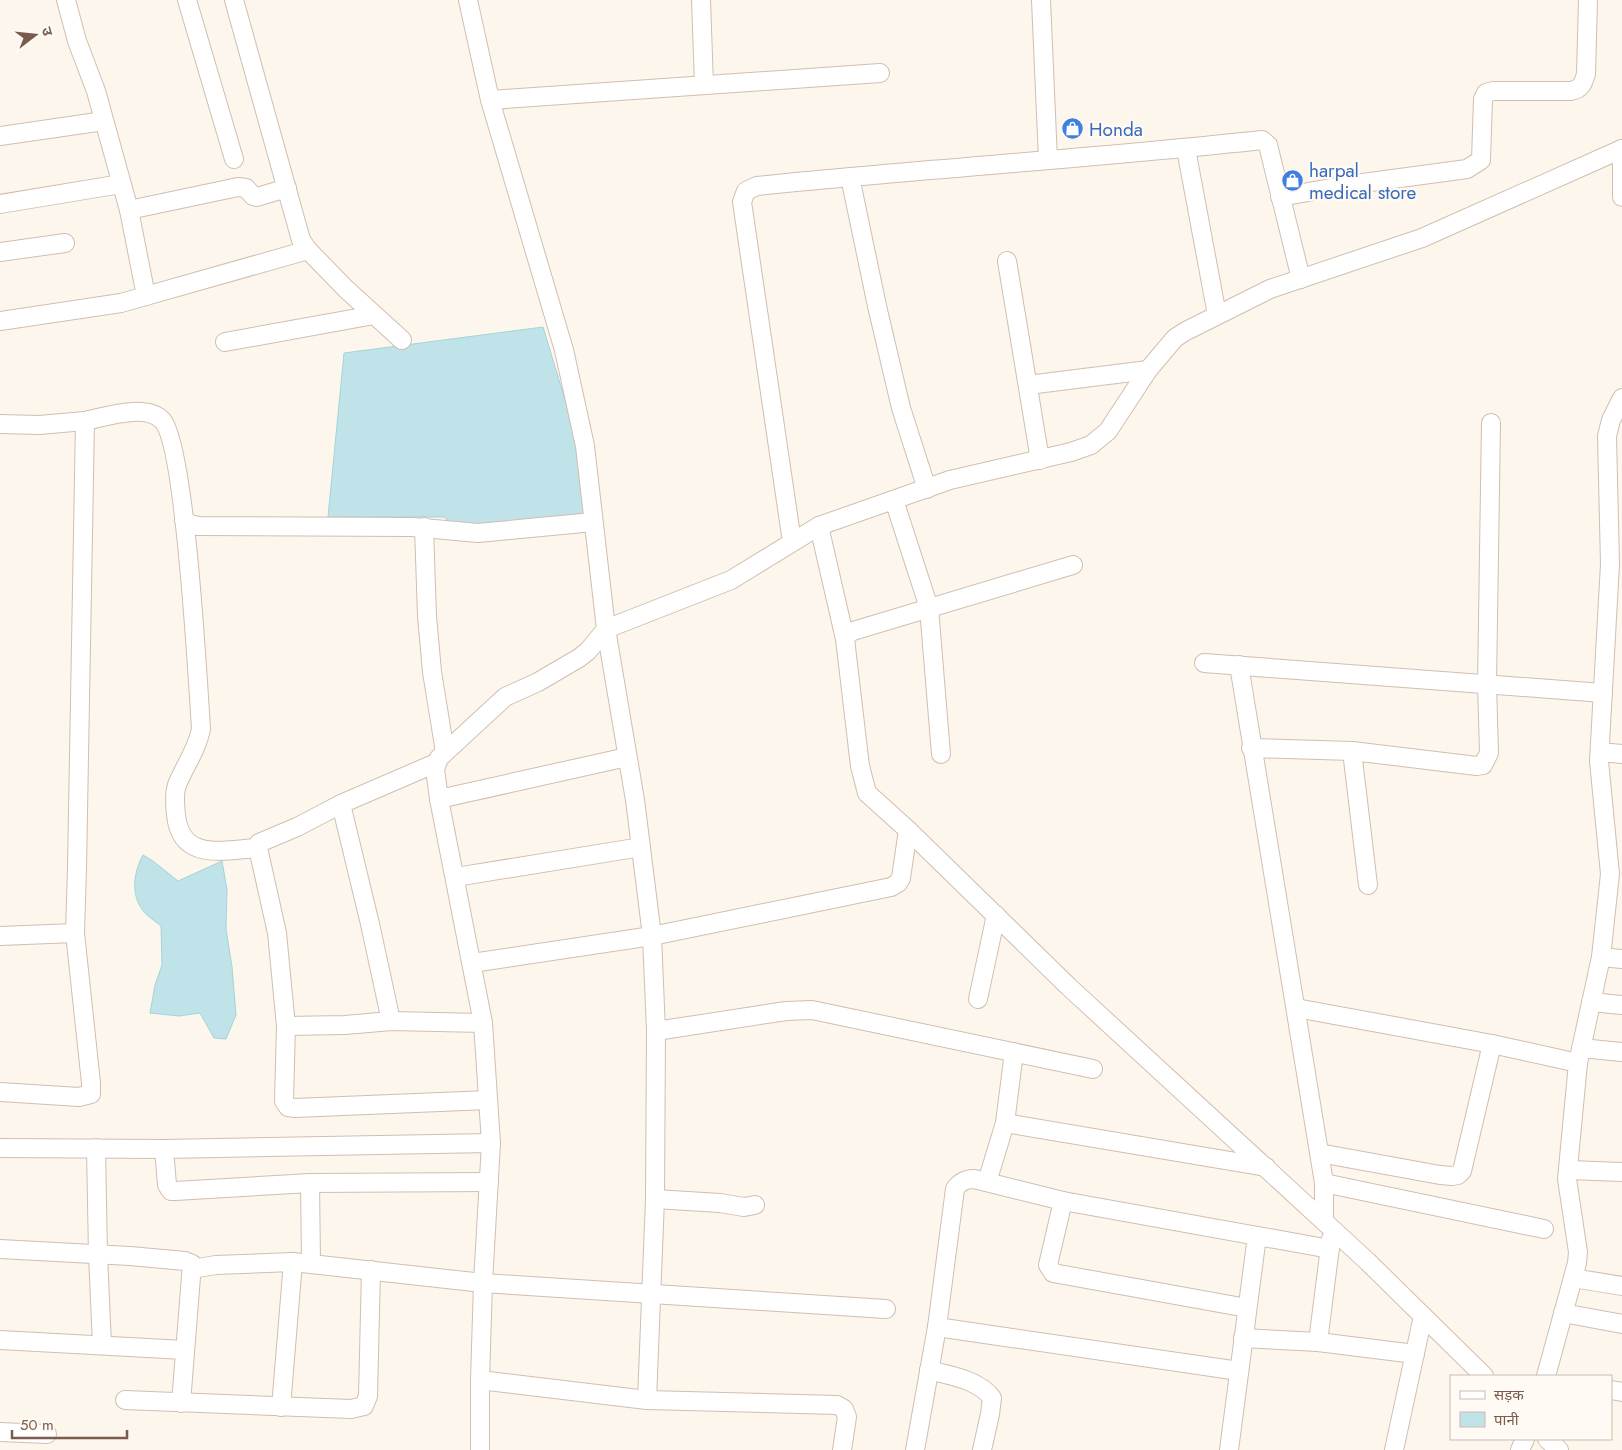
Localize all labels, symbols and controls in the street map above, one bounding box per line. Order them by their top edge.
north arrow [10,10,60,60]
text: उ [37,25,58,39]
place label: Honda [1089,116,1143,143]
shop icon: Honda [1061,117,1085,141]
place label: harpal medical store [1309,157,1416,206]
shop icon: harpal medical store [1281,169,1305,193]
legend [1450,1375,1612,1440]
text: सड़क [1494,1384,1524,1406]
scale bar [12,1408,128,1440]
text: पानी [1494,1409,1520,1431]
text: 50 m [20,1414,54,1436]

